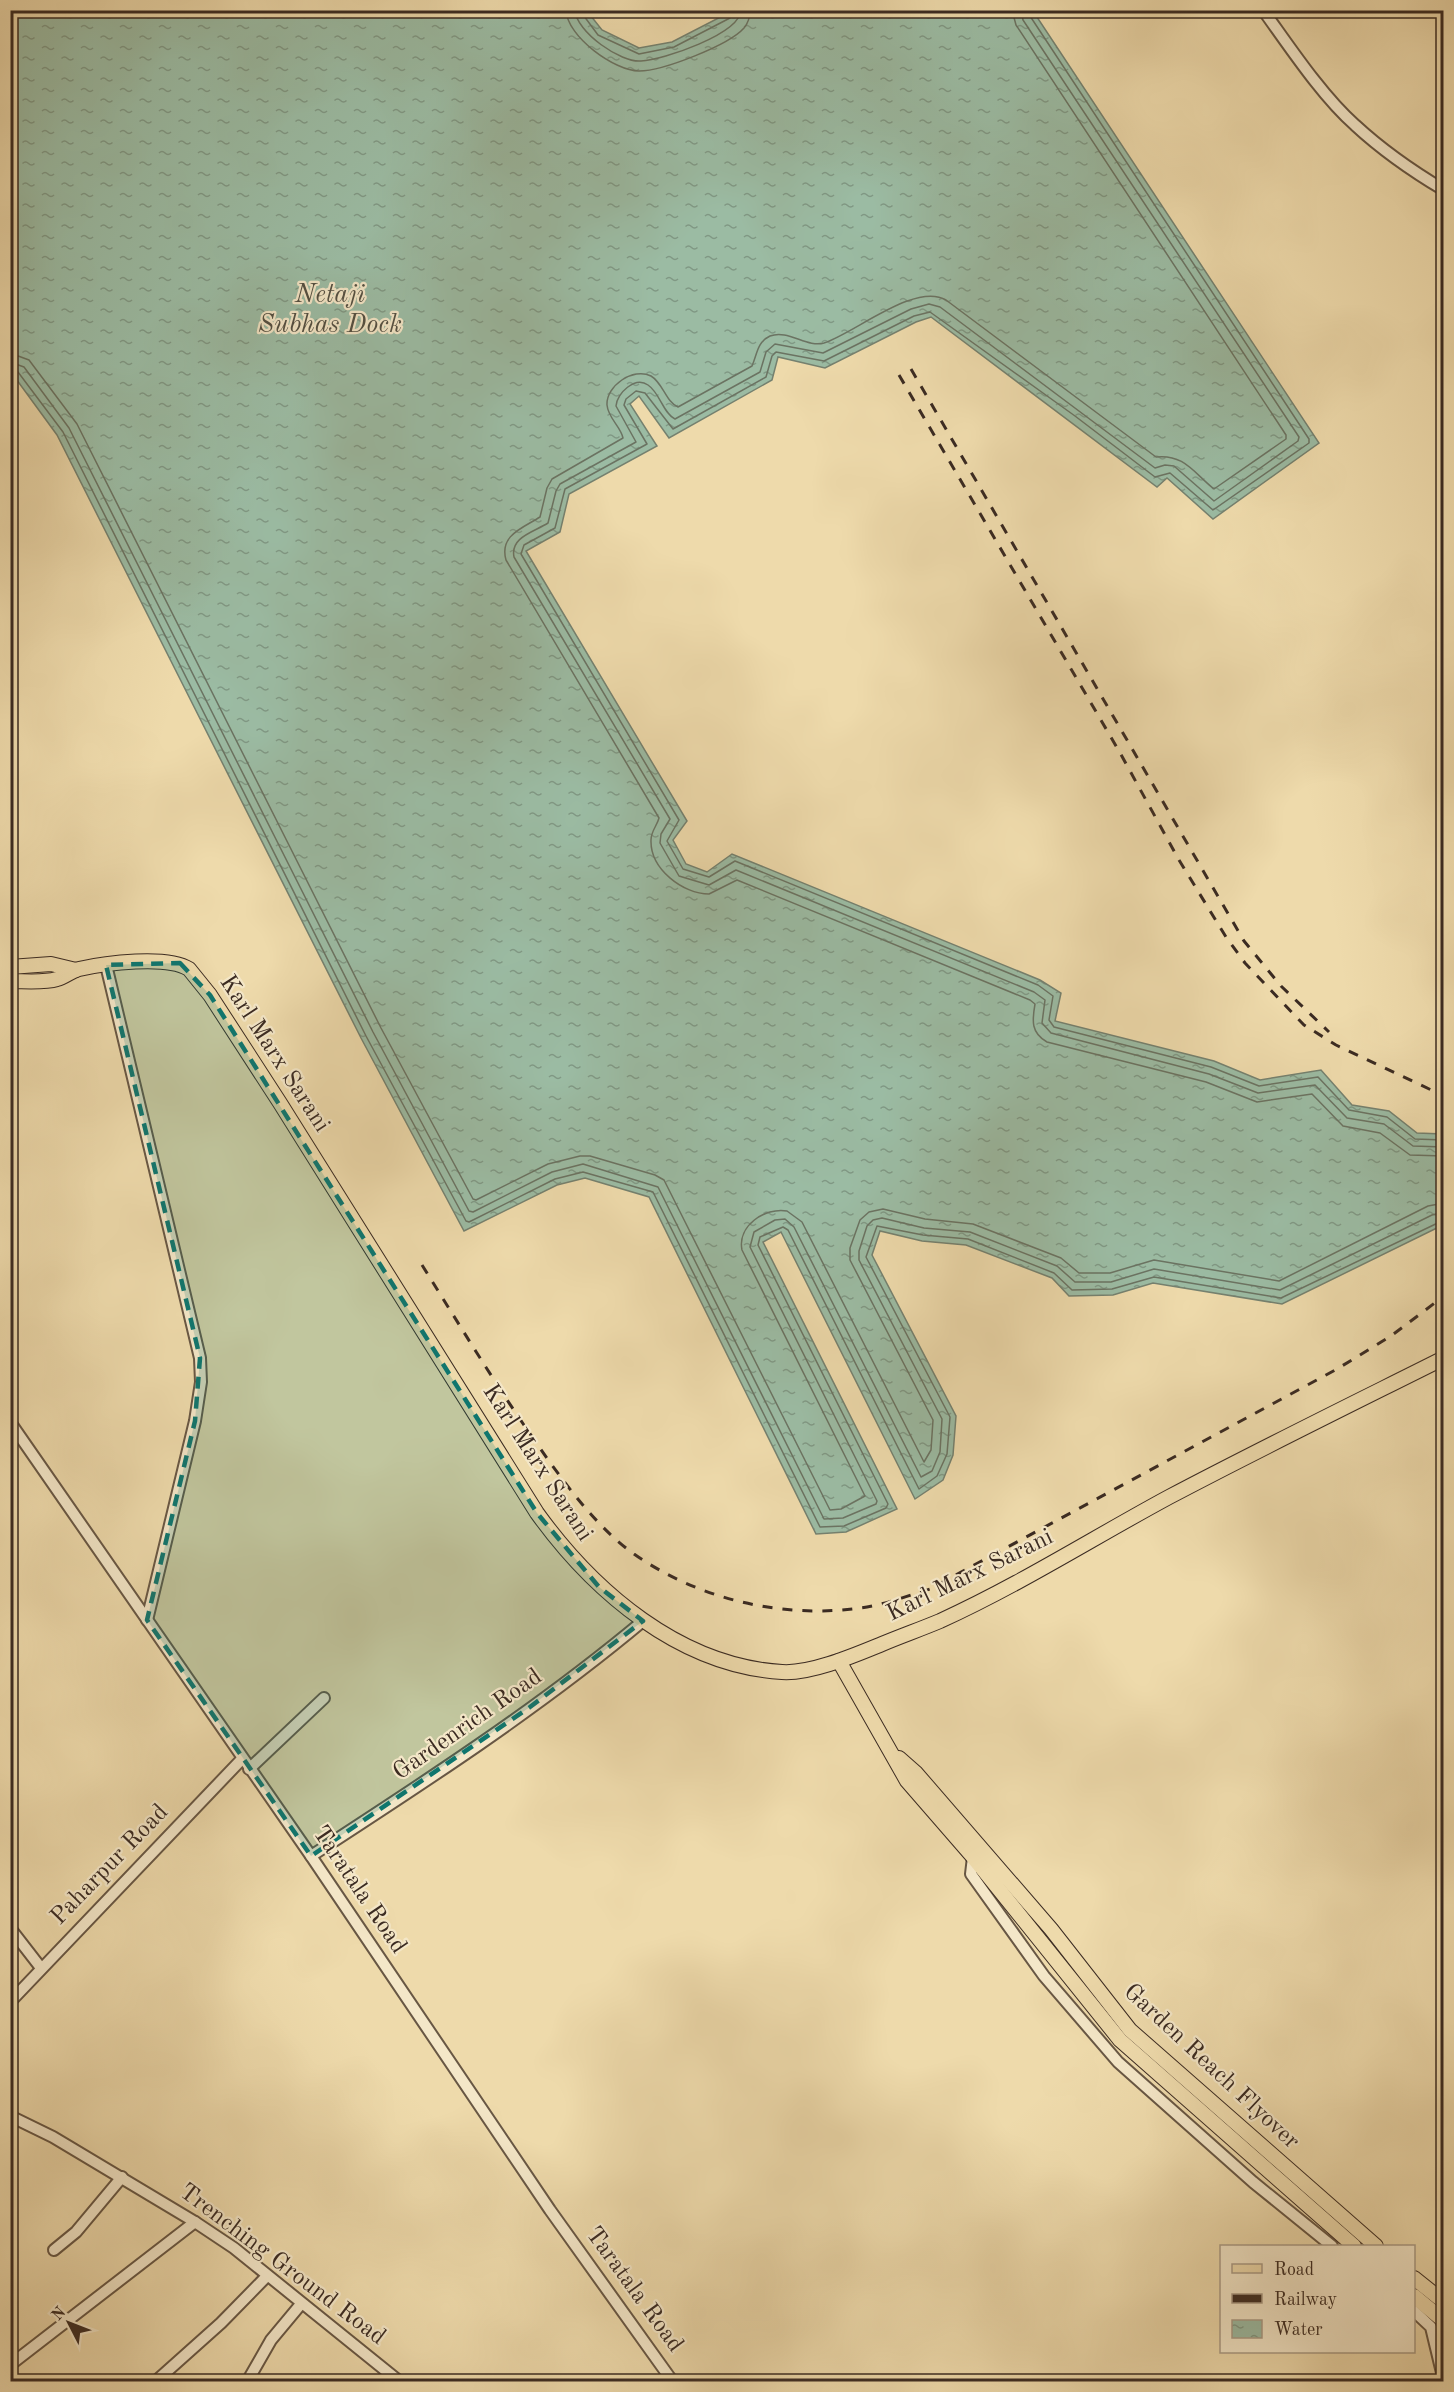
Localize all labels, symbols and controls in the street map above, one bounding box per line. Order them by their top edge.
water label: Netaji Subhas Dock [258,282,402,338]
street label: Karl Marx Sarani [214,971,334,1137]
street label: Karl Marx Sarani [477,1380,597,1546]
street label: Karl Marx Sarani [883,1525,1057,1627]
street label: Gardenrich Road [389,1665,547,1785]
street label: Paharpur Road [47,1800,173,1930]
street label: Taratala Road [308,1822,410,1958]
street label: Garden Reach Flyover [1119,1980,1303,2154]
street label: Trenching Ground Road [174,2180,390,2350]
street label: Taratala Road [581,2223,687,2357]
legend [1220,2245,1415,2353]
text: Road [1274,2261,1314,2279]
text: Railway [1274,2291,1337,2309]
north arrow [39,2293,99,2353]
text: N [49,2304,70,2324]
text: Water [1274,2321,1323,2339]

